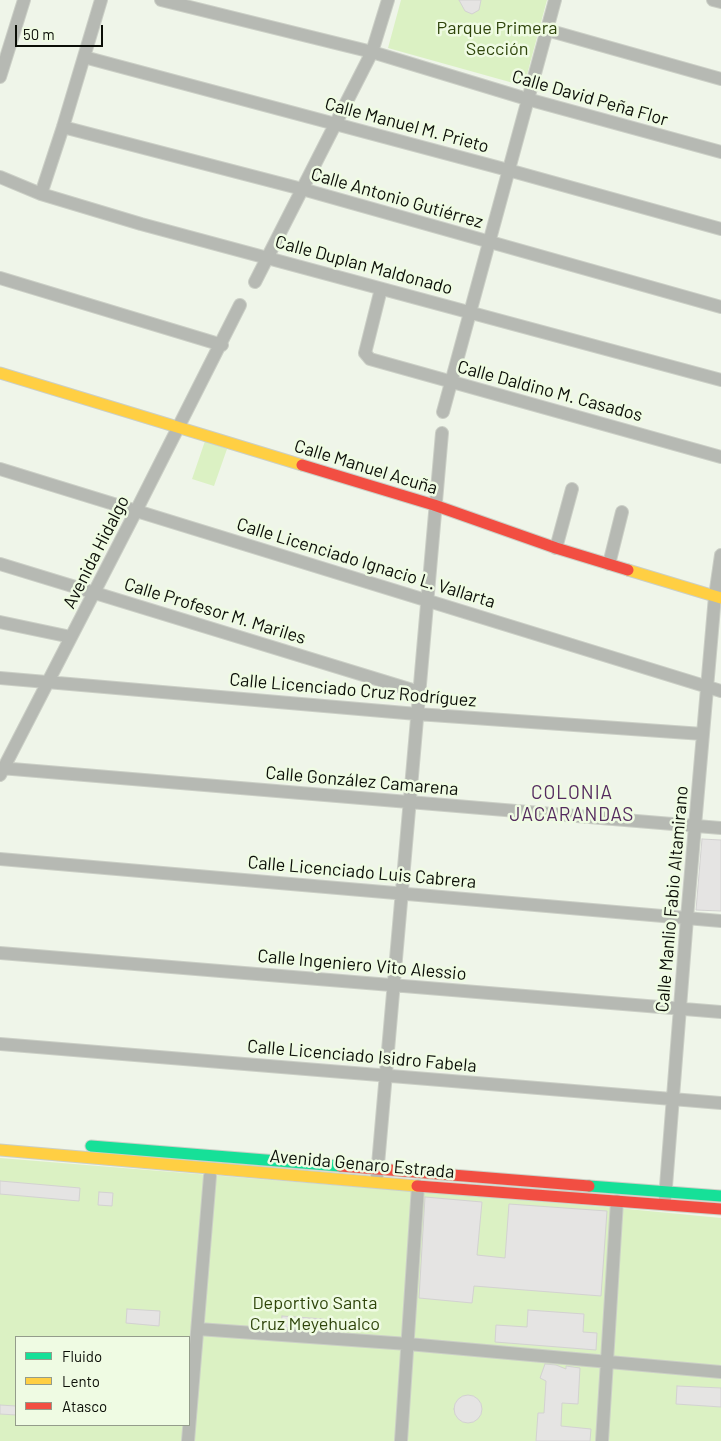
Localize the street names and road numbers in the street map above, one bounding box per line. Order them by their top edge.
street label: Calle David Peña Flor [509,65,671,131]
street label: Calle Manuel M. Prieto [323,93,491,157]
street label: Calle Antonio Gutiérrez [309,163,485,233]
street label: Calle Duplan Maldonado [273,231,455,299]
street label: Calle Daldino M. Casados [455,356,645,426]
street label: Calle Manuel Acuña [292,435,440,499]
street label: Avenida Hidalgo [58,492,134,612]
street label: Calle Licenciado Ignacio L. Vallarta [234,513,498,613]
street label: Calle Profesor M. Mariles [122,573,308,649]
street label: Calle Licenciado Cruz Rodríguez [229,668,477,712]
street label: Calle González Camarena [265,762,459,800]
street label: Calle Manlio Fabio Altamirano [651,785,693,1013]
street label: Calle Licenciado Luis Cabrera [247,851,477,893]
street label: Calle Ingeniero Vito Alessio [257,945,467,985]
street label: Calle Licenciado Isidro Fabela [246,1035,478,1077]
street label: Avenida Genaro Estrada [269,1145,455,1183]

